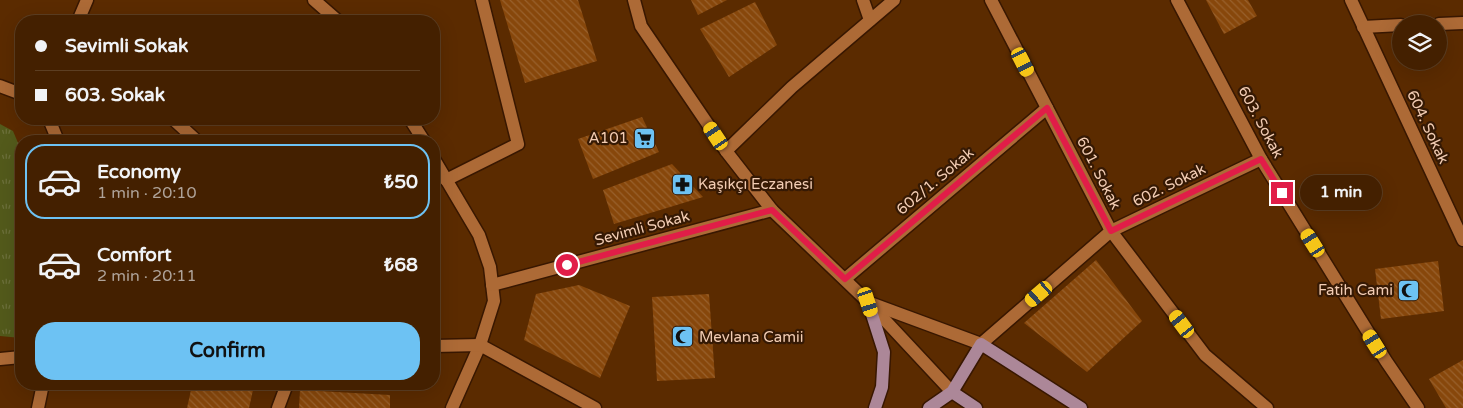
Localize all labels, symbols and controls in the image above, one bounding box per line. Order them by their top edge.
map controls [1392,15,1447,70]
button: layers [1392,15,1447,70]
text: Sevimli Sokak [65,35,188,57]
car [1009,45,1036,79]
street label: 603. Sokak [1234,83,1288,161]
text: 603. Sokak [65,84,165,106]
street label: 604. Sokak [1403,87,1453,167]
car [701,119,730,153]
supermarket icon: A101 [632,126,656,150]
place label: A101 [589,129,628,147]
street label: 601. Sokak [1073,134,1125,212]
street label: 602/1. Sokak [893,144,977,218]
icon: car [37,159,82,204]
street label: 602. Sokak [1130,160,1208,210]
text: Economy [97,161,181,183]
text: ₺50 [384,171,418,193]
pharmacy icon: Kaşıkçı Eczanesi [670,172,694,196]
place label: Kaşıkçı Eczanesi [698,175,813,193]
callout: 1 min [1300,176,1382,210]
route end [1271,182,1293,204]
text: 1 min [1320,182,1362,202]
text: 1 min · 20:10 [97,183,196,203]
street label: Sevimli Sokak [593,207,691,249]
car [1298,226,1327,260]
icon: car [37,242,82,287]
text: Comfort [97,244,171,266]
text: ₺68 [384,254,418,276]
route start [556,254,578,276]
text: 2 min · 20:11 [97,266,196,286]
car [1022,278,1055,310]
mosque icon: Fatih Cami [1397,278,1421,302]
place label: Fatih Cami [1318,281,1393,299]
car [856,285,879,319]
car [1166,308,1197,340]
button: Confirm [35,322,420,380]
mosque icon: Mevlana Camii [671,325,695,349]
car [1360,327,1389,361]
place label: Mevlana Camii [699,328,803,346]

